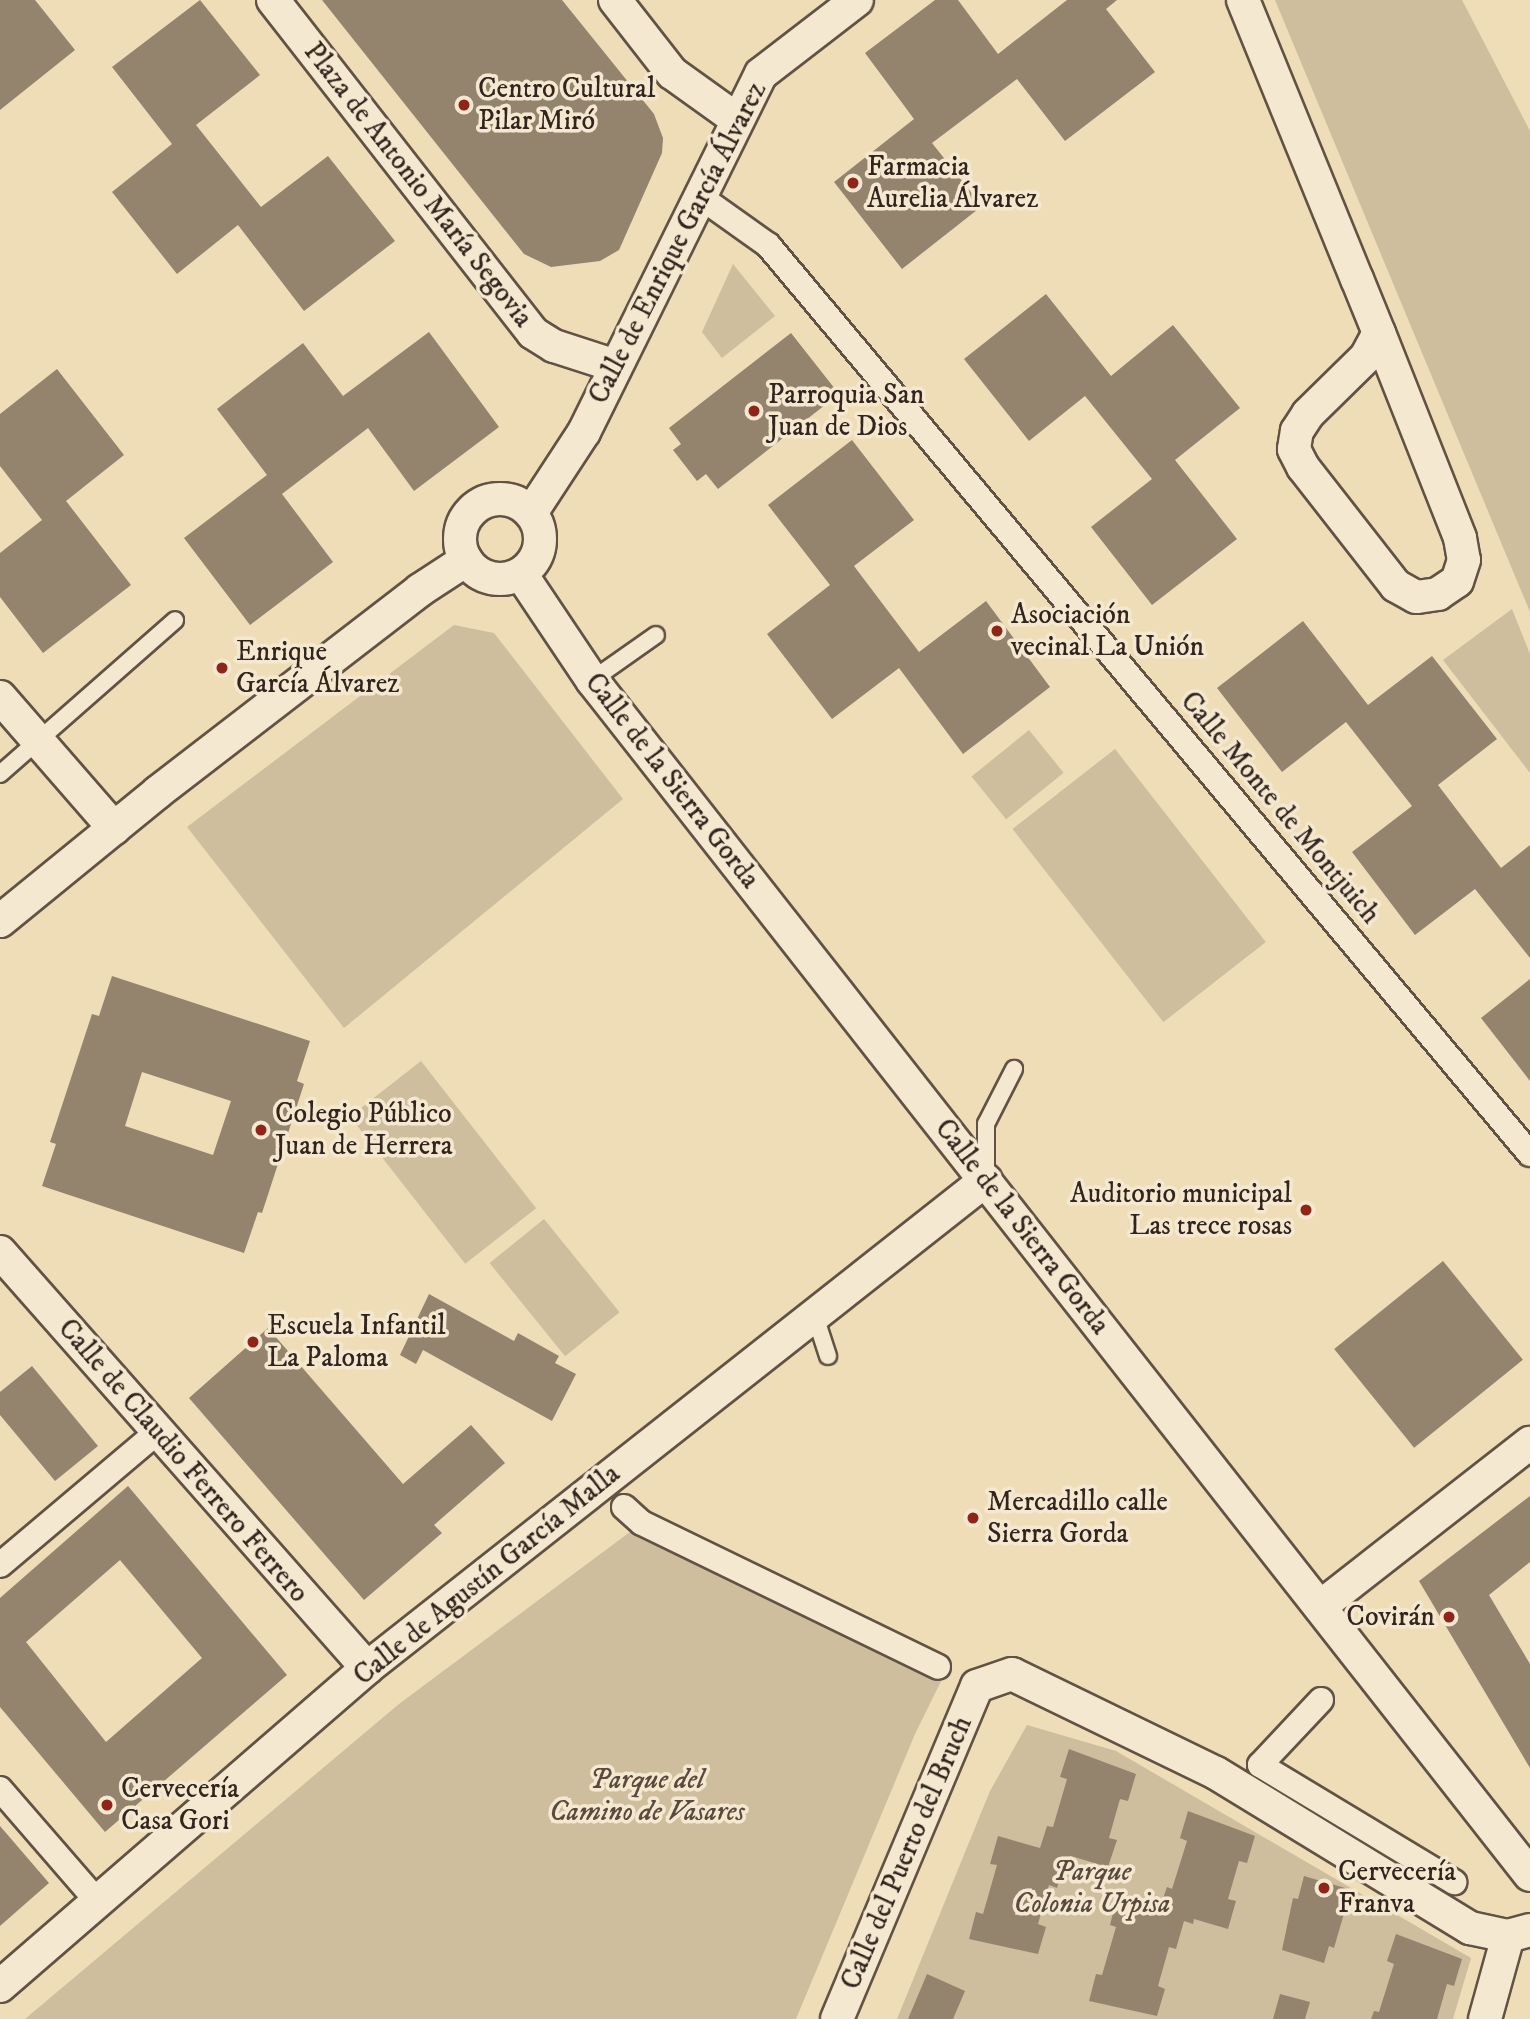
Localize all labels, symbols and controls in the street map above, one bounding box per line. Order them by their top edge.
street label: Plaza de Antonio María Segovia [296,36,540,334]
place label: Centro Cultural Pilar Miró [478,72,655,138]
street label: Calle de Enrique García Álvarez [582,76,774,410]
marker: Centro Cultural Pilar Miró [456,97,472,113]
place label: Farmacia Aurelia Álvarez [867,150,1038,216]
marker: Farmacia Aurelia Álvarez [845,175,861,191]
place label: Parroquia San Juan de Dios [768,378,924,444]
marker: Parroquia San Juan de Dios [746,403,762,419]
place label: Asociación vecinal La Unión [1011,598,1204,664]
marker: Asociación vecinal La Unión [989,623,1005,639]
place label: Enrique García Álvarez [236,635,399,701]
marker: Enrique García Álvarez [214,660,230,676]
street label: Calle de la Sierra Gorda [577,667,767,895]
street label: Calle Monte de Montjuich [1173,685,1387,931]
place label: Colegio Público Juan de Herrera [275,1097,453,1163]
street label: Calle de la Sierra Gorda [927,1113,1117,1341]
marker: Colegio Público Juan de Herrera [253,1122,269,1138]
place label: Auditorio municipal Las trece rosas [1070,1177,1292,1243]
marker: Auditorio municipal Las trece rosas [1298,1202,1314,1218]
place label: Escuela Infantil La Paloma [267,1309,446,1375]
street label: Calle de Claudio Ferrero Ferrero [51,1312,315,1610]
marker: Escuela Infantil La Paloma [245,1334,261,1350]
street label: Calle de Agustín García Malla [347,1457,627,1693]
place label: Mercadillo calle Sierra Gorda [987,1485,1168,1551]
marker: Mercadillo calle Sierra Gorda [965,1510,981,1526]
place label: Covirán [1346,1600,1435,1634]
marker: Covirán [1441,1609,1457,1625]
street label: Calle del Puerto del Bruch [834,1711,980,1995]
park label: Parque del Camino de Vasares [549,1763,745,1829]
place label: Cervecería Casa Gori [121,1772,239,1838]
marker: Cervecería Casa Gori [99,1797,115,1813]
park label: Parque Colonia Urpisa [1014,1855,1170,1921]
place label: Cervecería Franva [1338,1855,1456,1921]
marker: Cervecería Franva [1316,1880,1332,1896]

